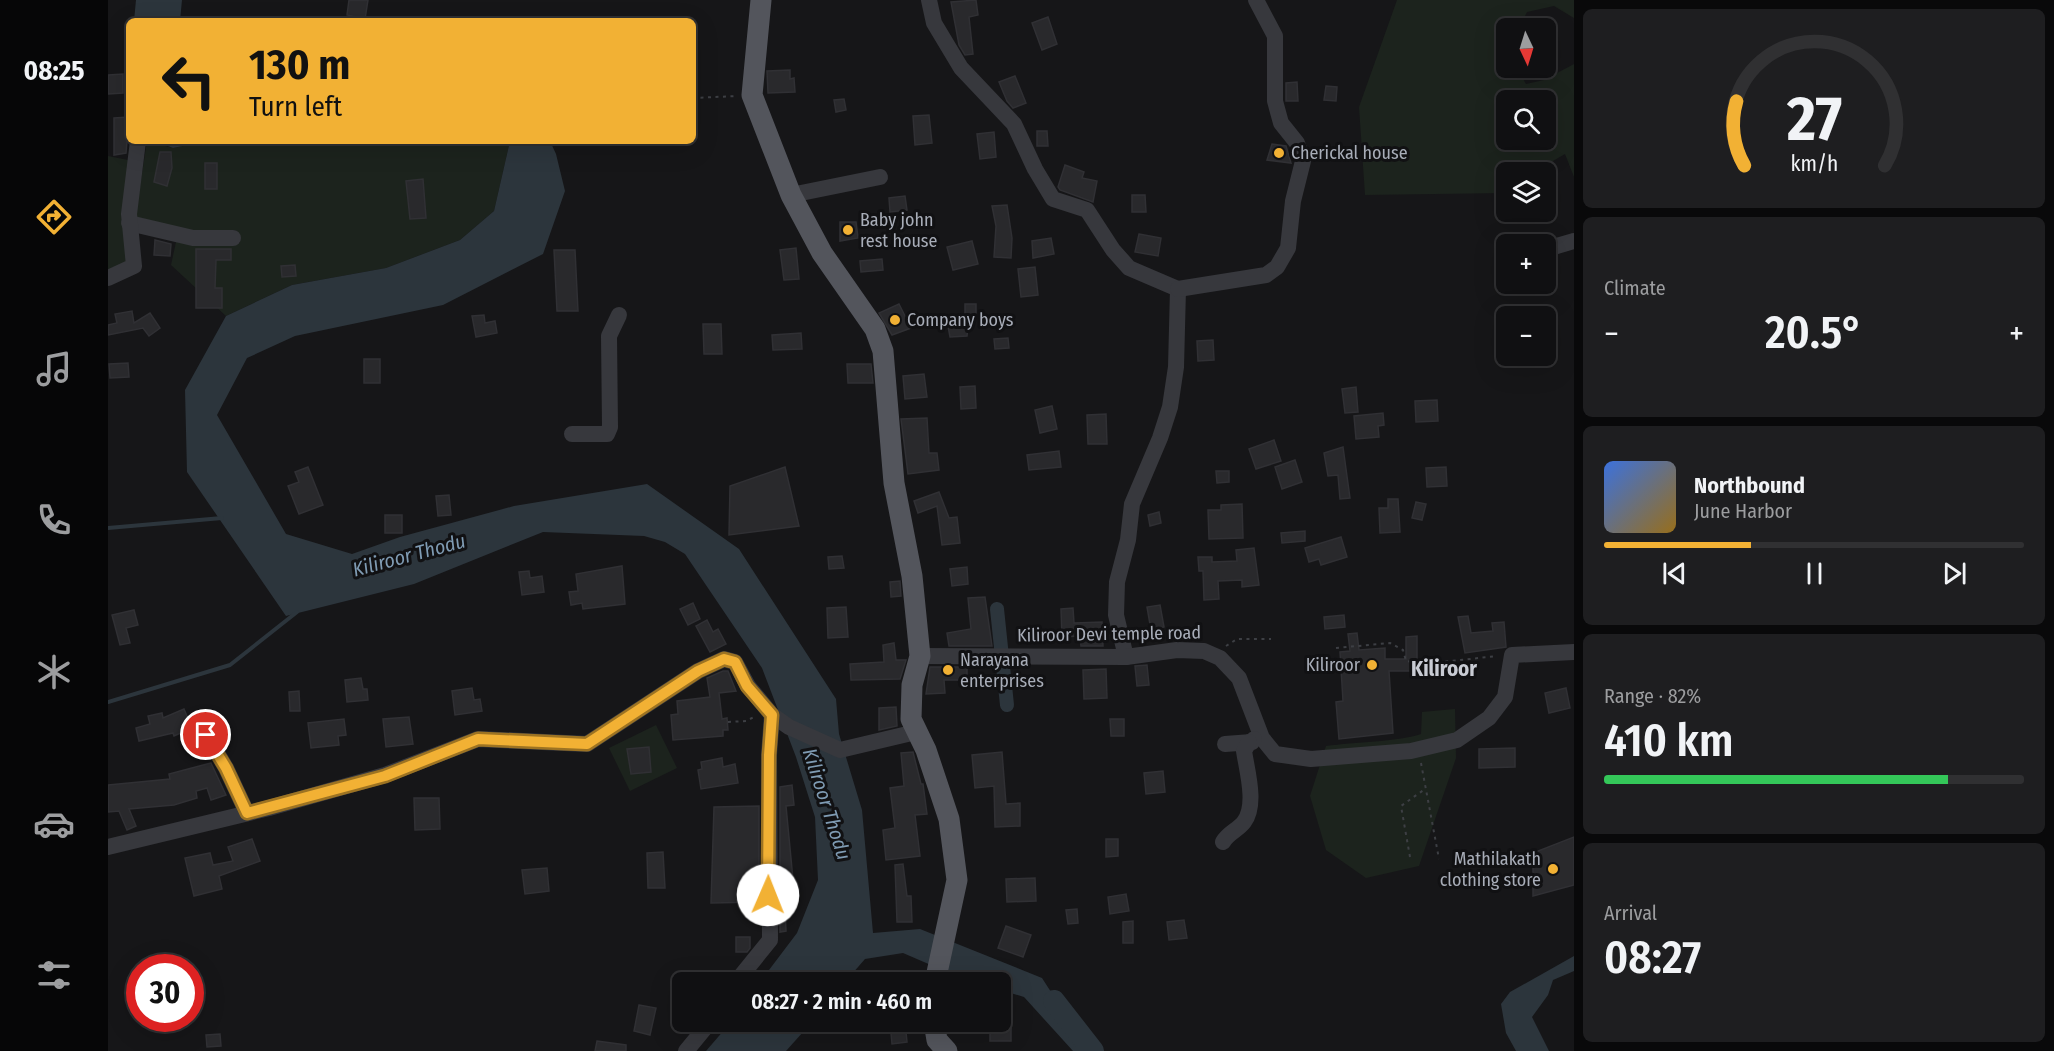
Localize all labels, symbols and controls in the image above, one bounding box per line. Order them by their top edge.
north arrow [1496,18,1556,78]
map controls [1496,18,1556,366]
text: 130 m [249,40,350,90]
icon: left [150,42,228,120]
text: 08:25 [24,55,84,87]
text: 27 [1785,82,1842,157]
button: search [1496,90,1556,150]
text: Turn left [249,91,342,123]
place label: Cherickal house [1291,142,1408,164]
marker: Cherickal house [1272,146,1286,160]
text: km/h [1790,151,1838,177]
button: layers [1496,162,1556,222]
icon: directions [33,196,75,238]
place label: Baby john rest house [860,209,938,252]
marker: Baby john rest house [841,223,855,237]
button: + [1496,234,1556,294]
text: Climate [1604,276,1666,300]
button: − [1496,306,1556,366]
text: 20.5° [1765,306,1863,360]
place label: Company boys [907,309,1014,331]
marker: Company boys [888,313,902,327]
text: − [1604,314,1619,354]
text: + [2009,314,2024,354]
icon: music [33,348,75,390]
text: Northbound [1694,472,1805,499]
icon: phone [33,499,75,541]
text: June Harbor [1694,499,1792,523]
water label: Kiliroor Thodu [350,528,468,582]
icon: previous [1658,557,1691,590]
icon: pause [1798,557,1831,590]
icon: next [1938,557,1971,590]
street label: Kiliroor Devi temple road [1017,621,1201,647]
place label: Narayana enterprises [960,649,1044,692]
icon: climate [33,651,75,693]
place label: Kiliroor [1306,654,1361,676]
district label: Kiliroor [1411,656,1477,682]
marker: Kiliroor [1365,658,1379,672]
marker: Narayana enterprises [941,663,955,677]
text: Range · 82% [1604,684,1701,708]
pin [180,709,231,760]
text: 410 km [1604,714,1733,768]
icon: arrive [189,718,222,751]
water label: Kiliroor Thodu [798,745,856,863]
icon: car [33,803,75,845]
place label: Mathilakath clothing store [1440,848,1541,891]
marker: Mathilakath clothing store [1546,862,1560,876]
position arrow [736,863,800,927]
text: Arrival [1604,901,1657,925]
text: 08:27 [1604,931,1701,985]
icon: filters [33,954,75,996]
speed limit sign: 30 [126,954,204,1032]
text: 08:27 · 2 min · 460 m [751,988,932,1015]

